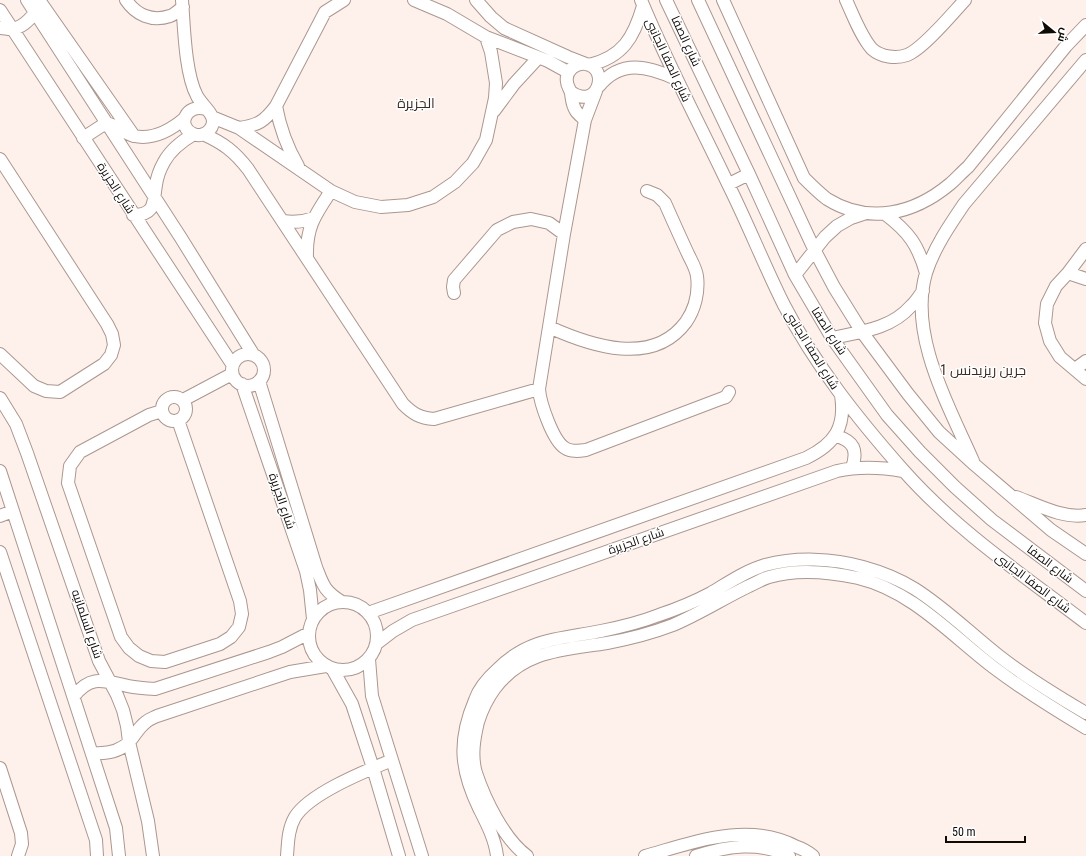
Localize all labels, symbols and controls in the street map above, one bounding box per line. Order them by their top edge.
north arrow [1034,12,1074,52]
street label: شارع الصفا [667,14,704,69]
street label: شارع الصفا الجانبى [642,16,694,104]
text: ش [1055,26,1071,44]
district label: الجزيرة [397,95,435,111]
street label: شارع الجزيرة [93,160,138,217]
street label: شارع الصفا [808,305,850,358]
street label: شارع الصفا الجانبى [781,308,842,393]
district label: جرين ريزيدنس 1 [940,362,1026,378]
street label: شارع الجزيرة [265,471,298,531]
street label: شارع الجزيرة [606,525,666,558]
street label: شارع الصفا [1024,542,1076,587]
street label: شارع الصفا الجانبى [992,550,1073,617]
street label: شارع السلمانيه [68,588,105,661]
scale bar [946,818,1025,844]
text: 50 m [952,825,976,839]

